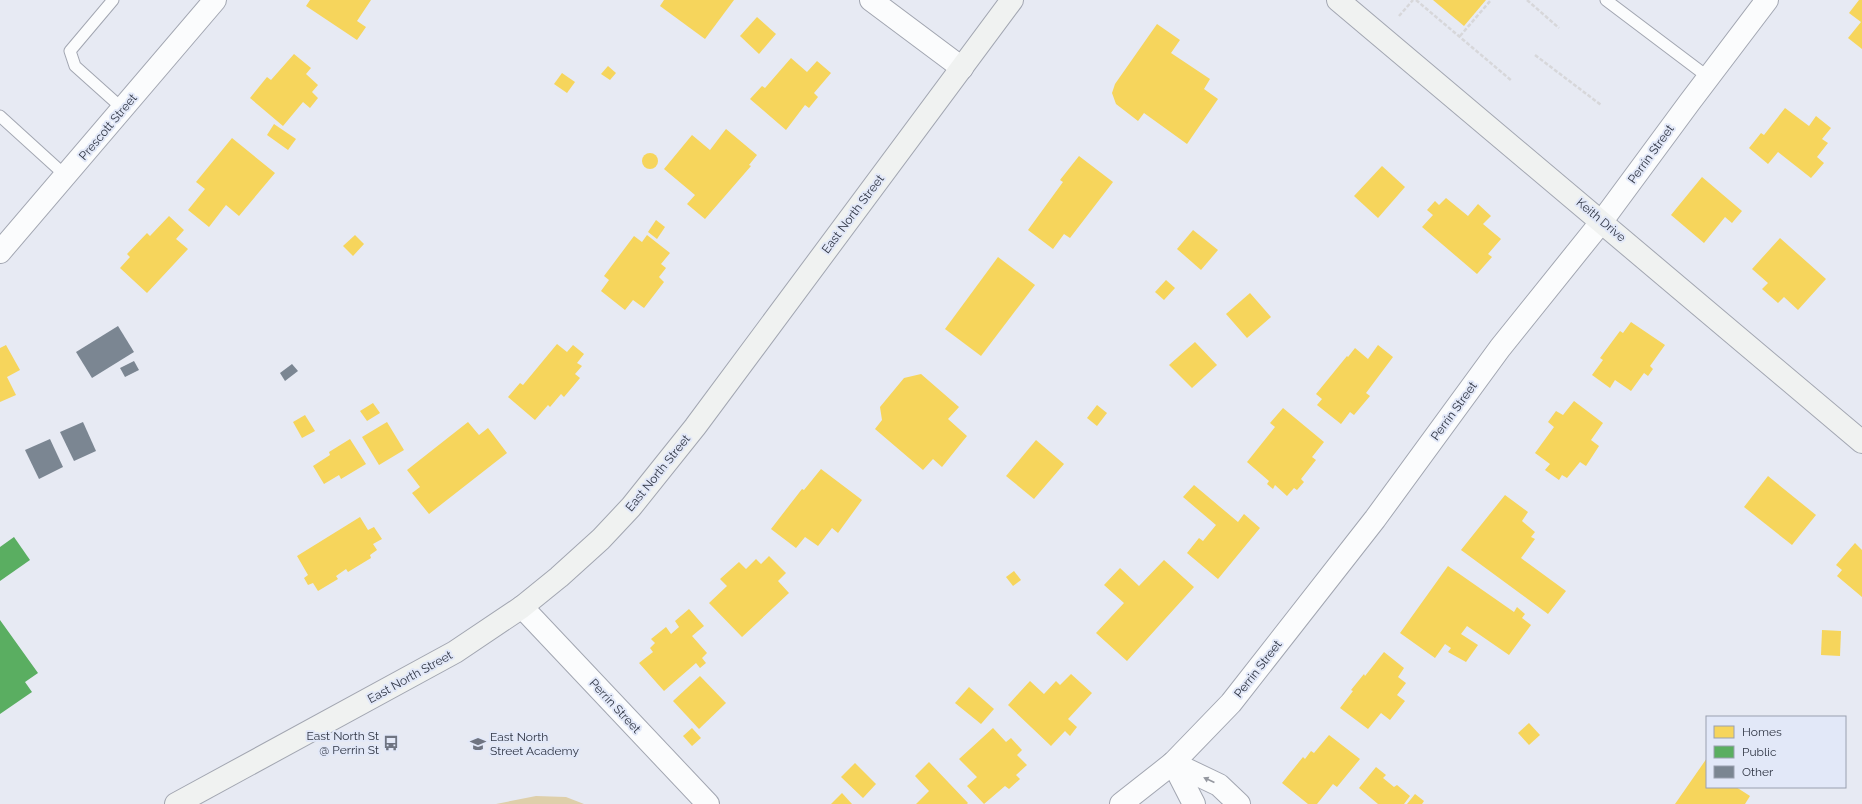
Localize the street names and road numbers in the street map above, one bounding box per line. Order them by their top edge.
street label: Prescott Street [76,91,140,163]
street label: Perrin Street [1625,122,1677,186]
street label: East North Street [819,172,887,256]
street label: Keith Drive [1574,195,1628,245]
street label: Perrin Street [1428,379,1480,443]
street label: East North Street [623,432,693,514]
street label: Perrin Street [1231,638,1285,700]
street label: East North Street [365,648,455,706]
street label: Perrin Street [586,676,644,736]

